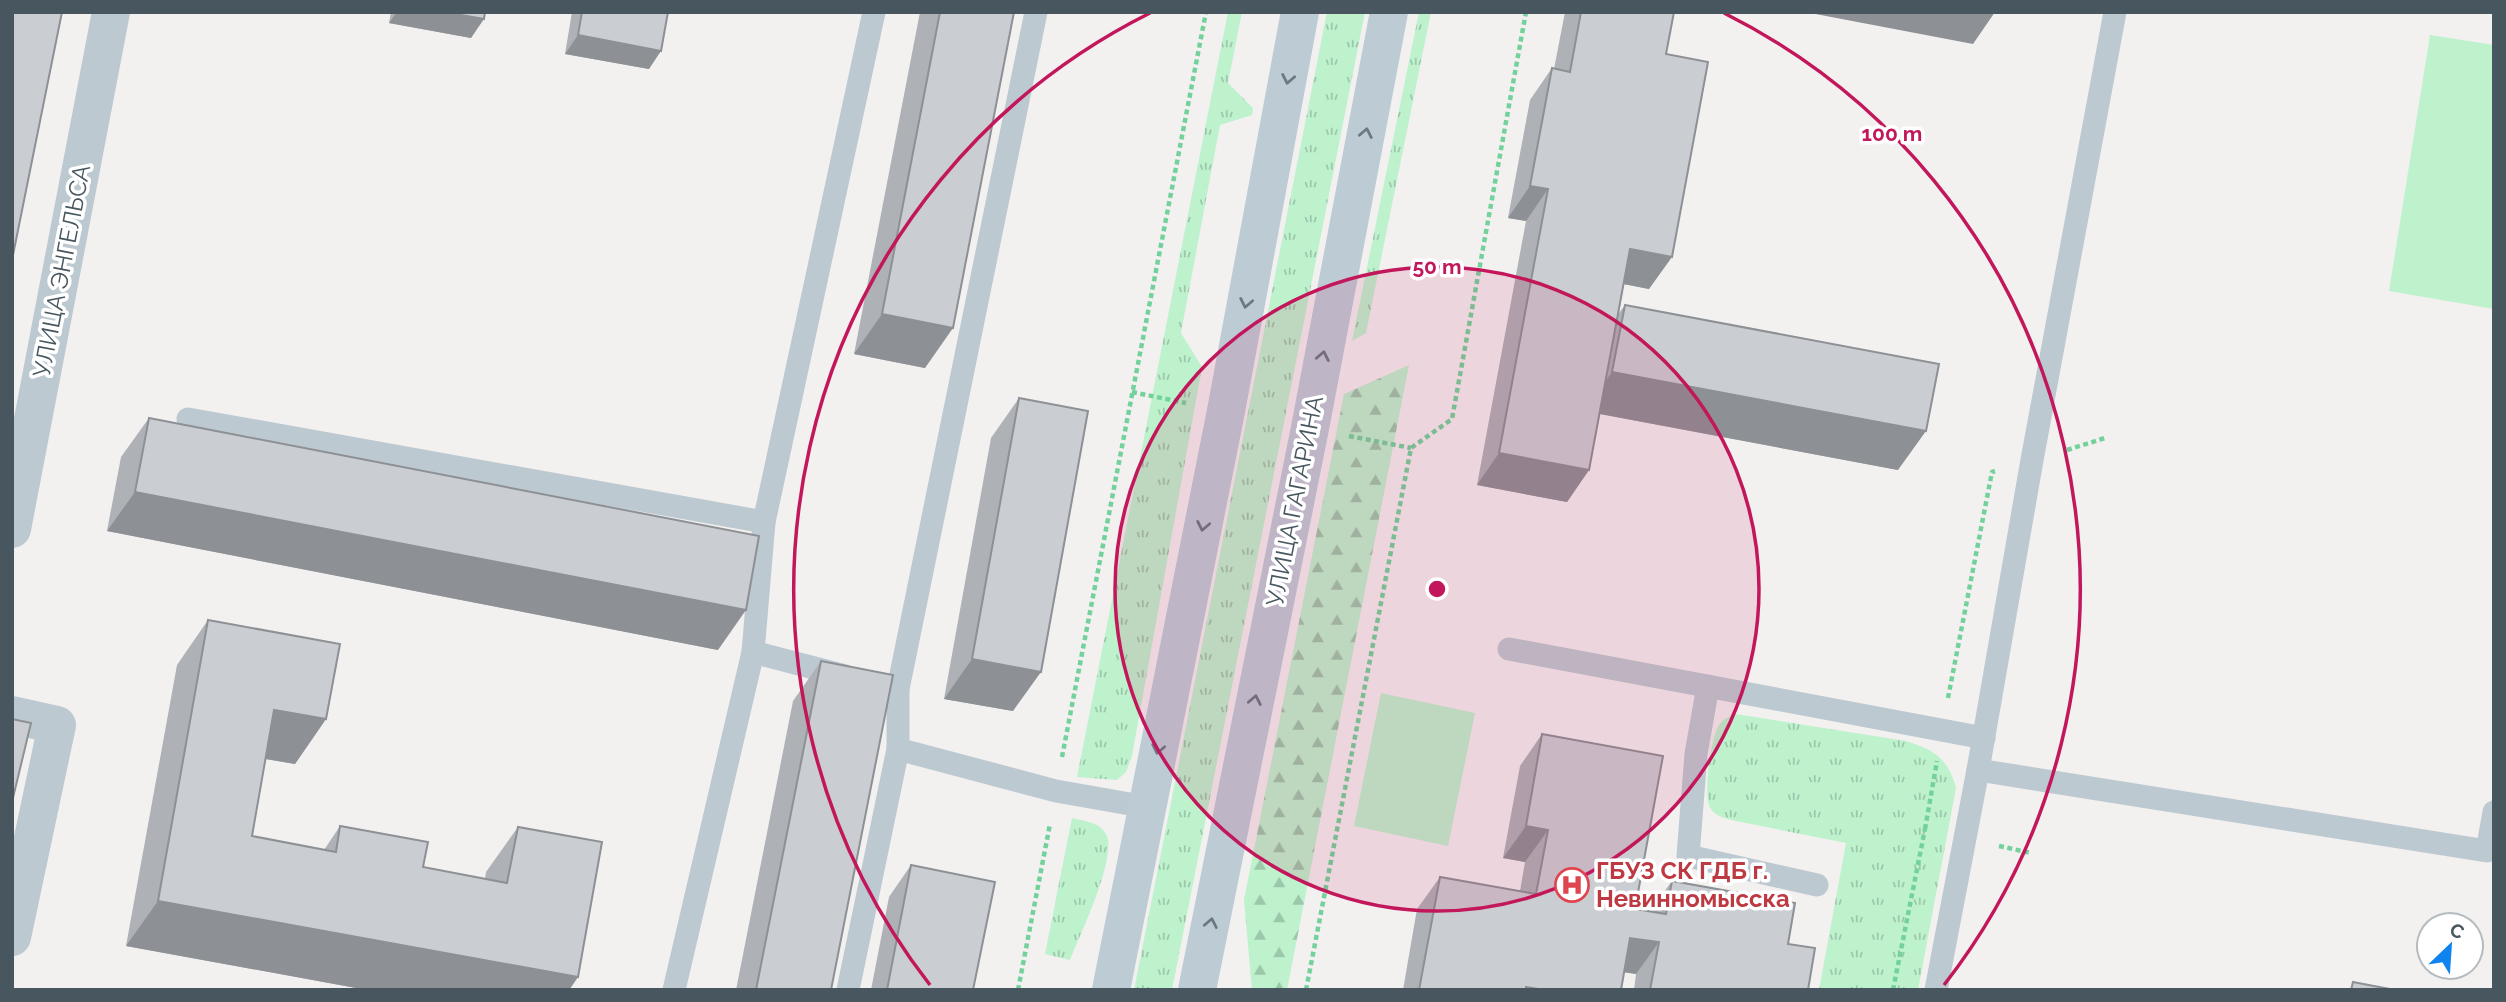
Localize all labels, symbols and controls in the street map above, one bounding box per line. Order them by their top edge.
one-way arrow [1281,73,1296,85]
text: 100 m [1862,121,1922,146]
one-way arrow [1358,127,1373,139]
street label: УЛИЦА ЭНГЕЛЬСА [27,162,96,380]
text: 50 m [1412,254,1462,279]
one-way arrow [1239,297,1254,309]
one-way arrow [1315,350,1330,362]
street label: УЛИЦА ГАГАРИНА [1260,393,1329,609]
one-way arrow [1196,520,1211,532]
centre of rings [1425,577,1449,601]
one-way arrow [1247,694,1262,706]
one-way arrow [1152,743,1167,755]
place label: ГБУЗ СК ГДБ г. Невинномысска [1596,856,1790,913]
hospital icon: ГБУЗ СК ГДБ г. Невинномысска [1553,866,1591,904]
north arrow [2415,911,2485,981]
one-way arrow [1202,917,1217,929]
text: С [2447,918,2468,943]

